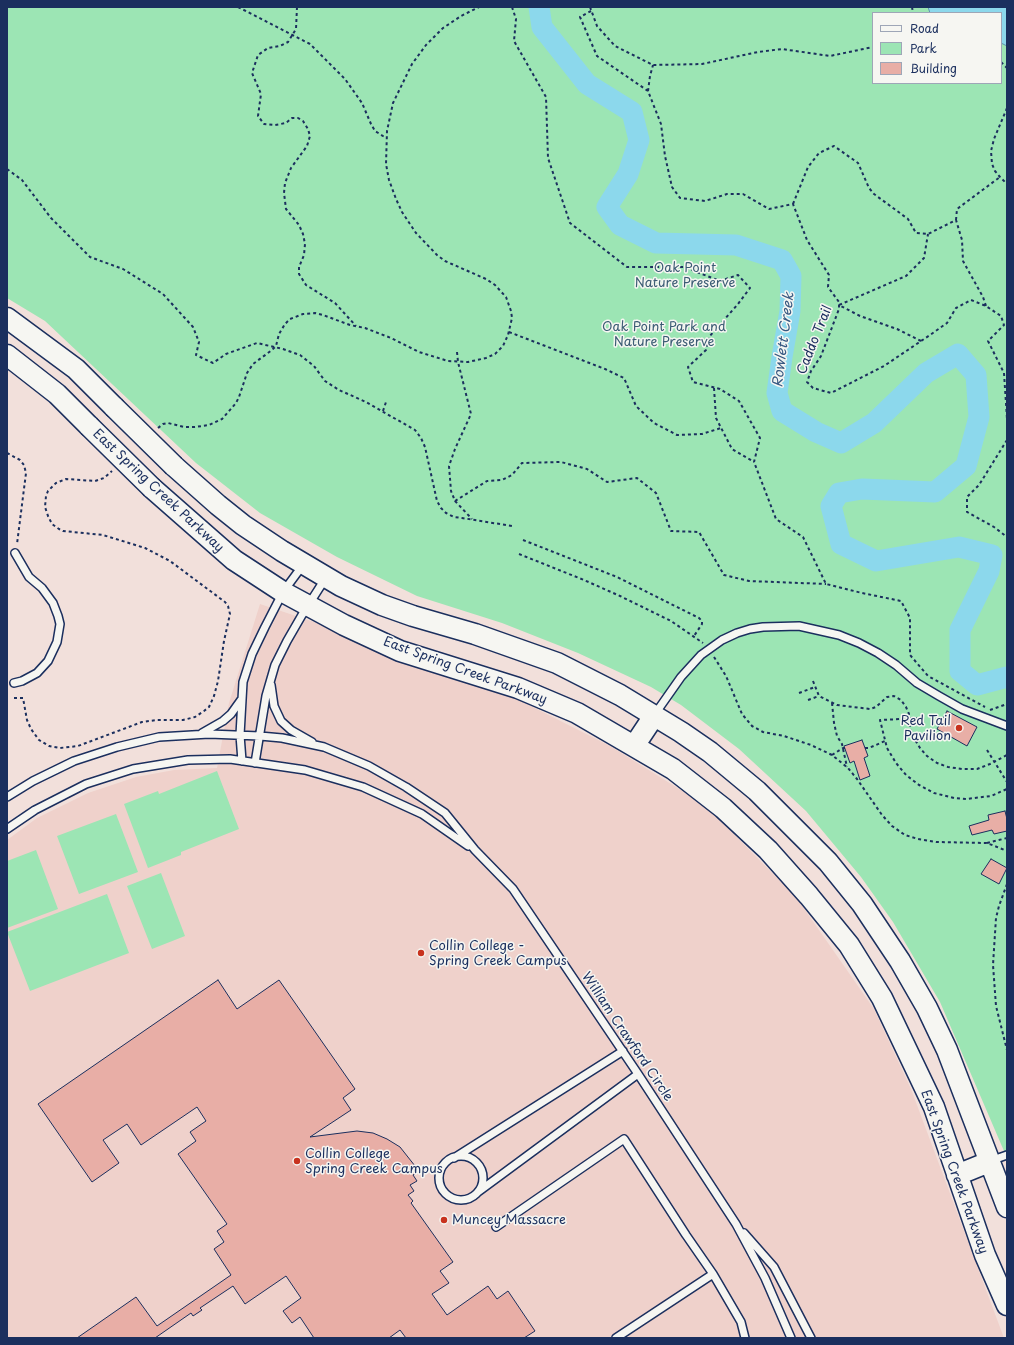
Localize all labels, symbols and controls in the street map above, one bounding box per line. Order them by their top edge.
legend [872,12,1002,84]
text: Road [910,19,939,37]
text: Park [910,39,937,57]
text: Building [910,59,957,77]
park label: Oak Point Nature Preserve [635,260,735,291]
water label: Rowlett Creek [770,292,798,388]
street label: Caddo Trail [794,303,836,377]
park label: Oak Point Park and Nature Preserve [602,319,726,350]
street label: East Spring Creek Parkway [89,426,227,556]
street label: East Spring Creek Parkway [381,634,549,708]
place label: Red Tail Pavilion [900,713,951,744]
marker: Red Tail Pavilion [954,723,964,733]
place label: Collin College - Spring Creek Campus [429,938,567,969]
marker: Collin College - Spring Creek Campus [416,948,426,958]
street label: William Crawford Circle [578,969,676,1105]
street label: East Spring Creek Parkway [917,1088,991,1256]
place label: Collin College Spring Creek Campus [305,1146,443,1177]
marker: Collin College Spring Creek Campus [292,1156,302,1166]
place label: Muncey Massacre [452,1212,566,1228]
marker: Muncey Massacre [439,1215,449,1225]

